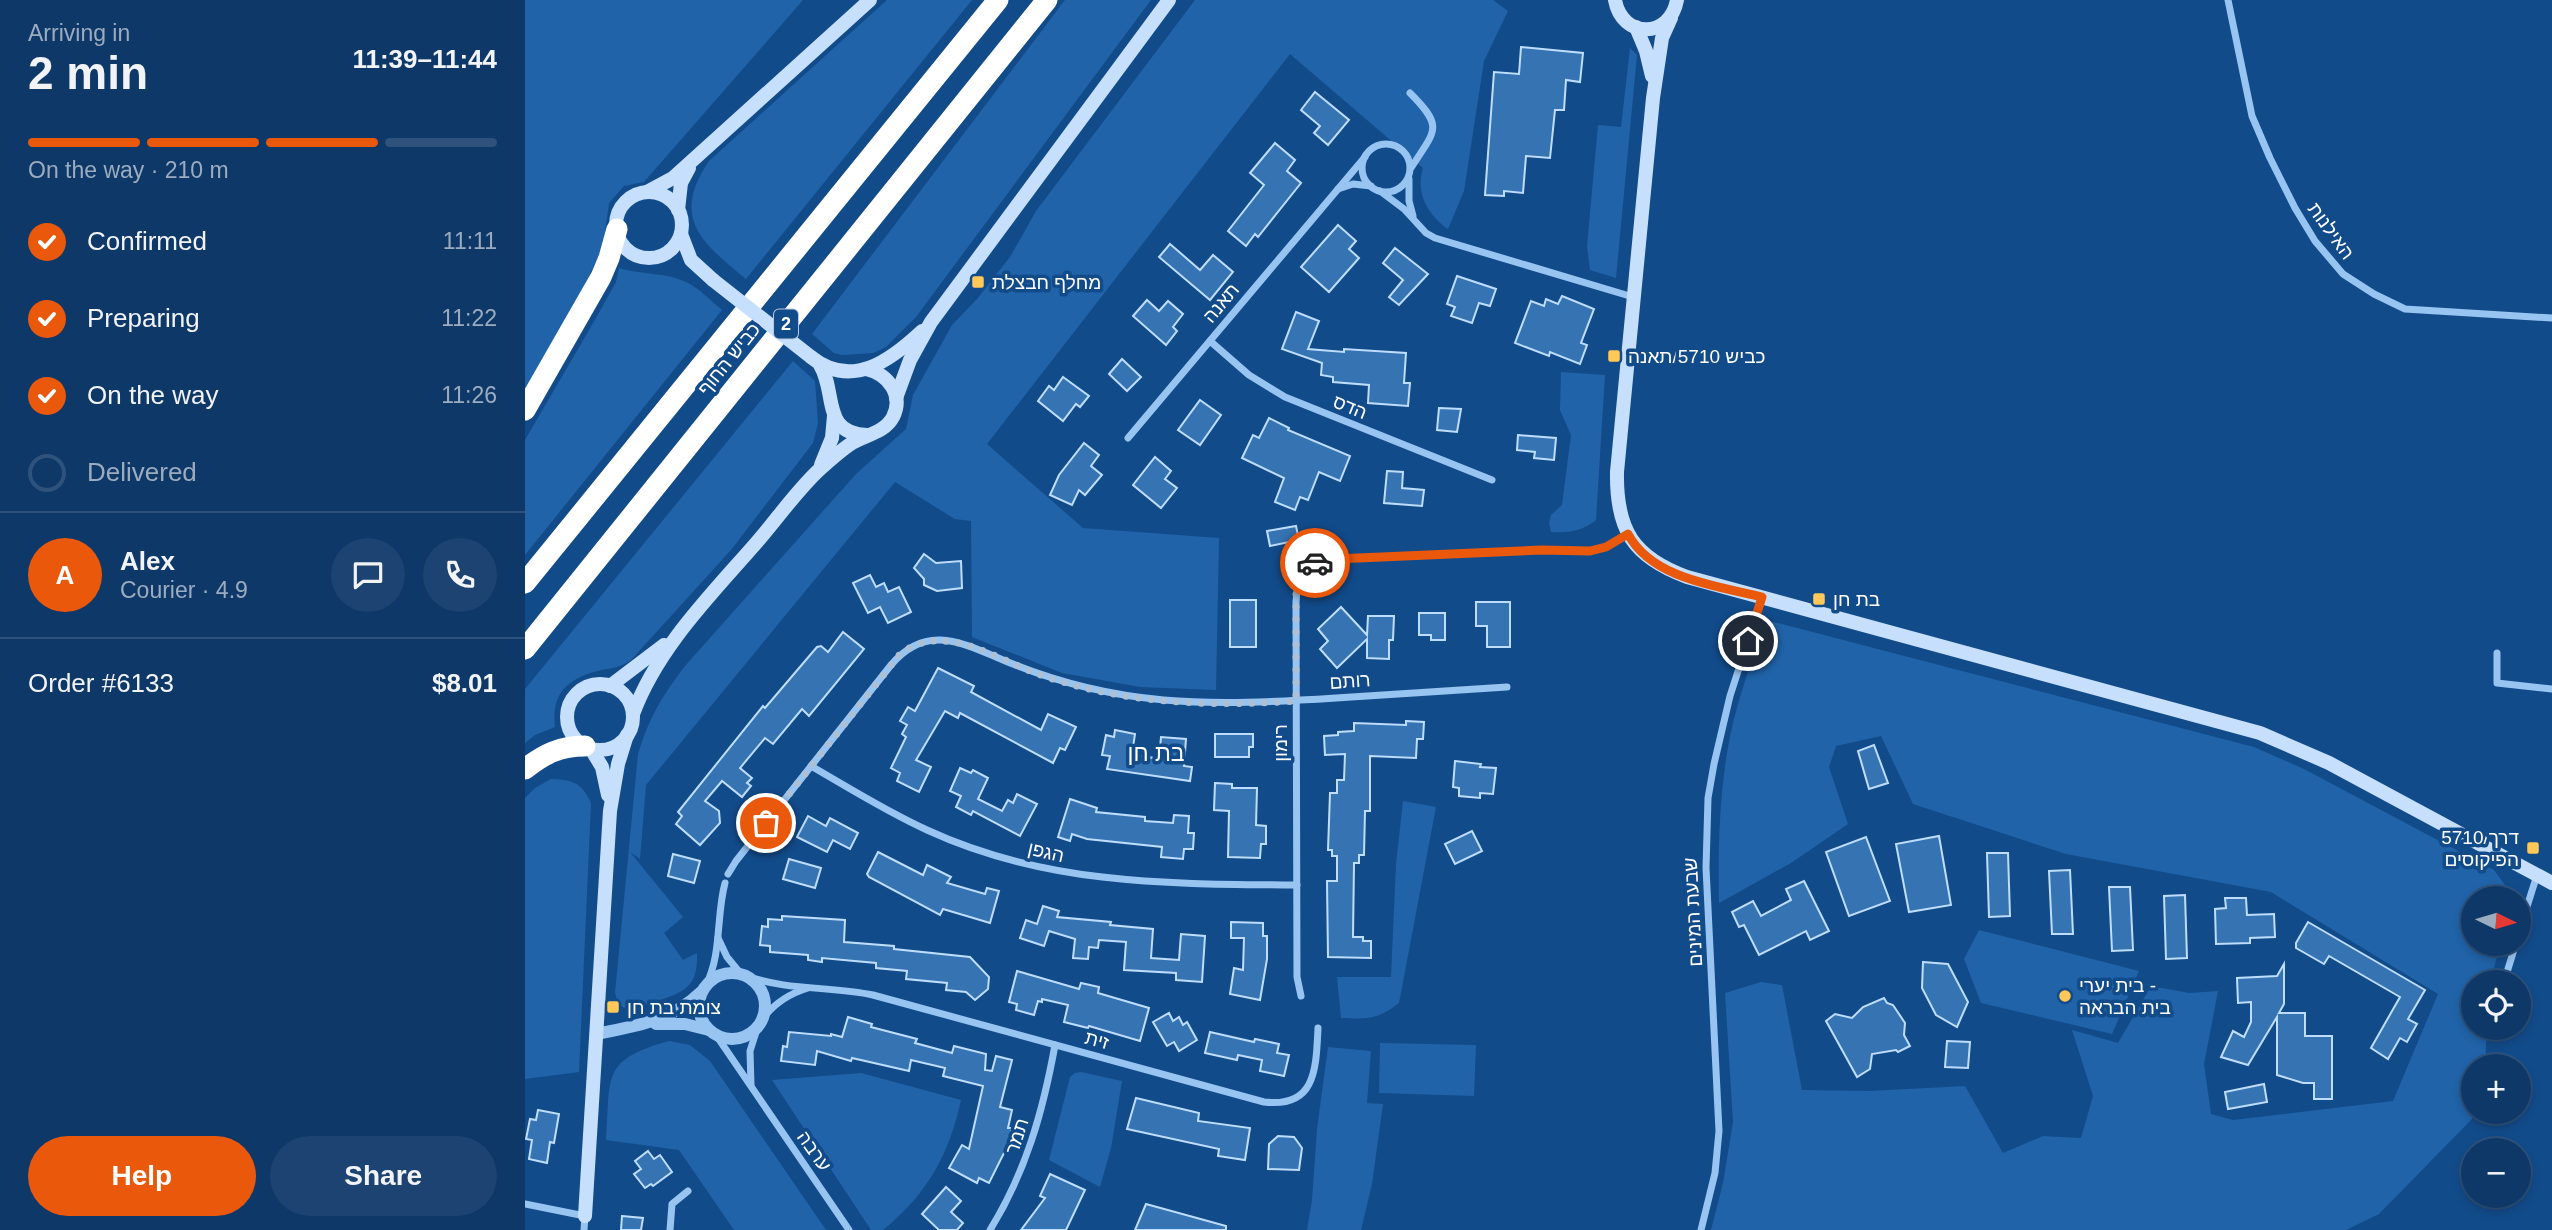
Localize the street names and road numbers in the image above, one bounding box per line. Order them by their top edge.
street label: האילנות [2304,199,2358,263]
street label: תאנה [1199,279,1243,327]
road number: 2 [774,310,798,338]
street label: כביש החוף [694,319,764,399]
street label: הדס [1330,391,1370,423]
street label: רותם [1329,669,1371,693]
street label: רימון [1270,724,1291,762]
street label: הגפן [1026,838,1066,866]
street label: שבעת המינים [1680,857,1706,967]
street label: זית [1083,1027,1111,1053]
street label: תמר [1001,1115,1033,1157]
street label: ערבה [793,1127,835,1175]

